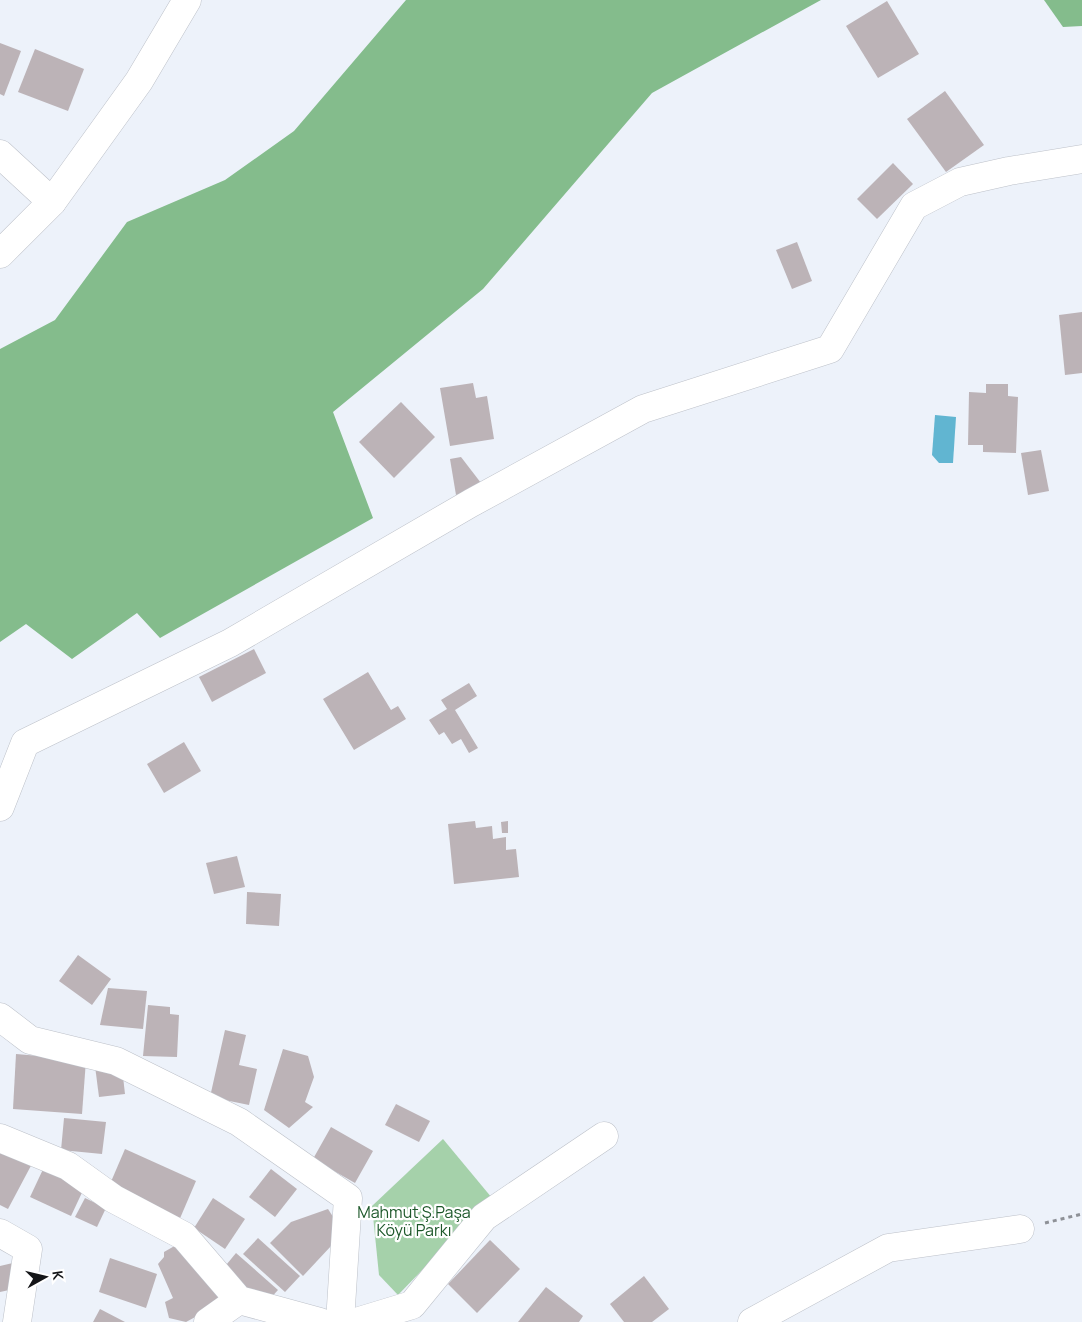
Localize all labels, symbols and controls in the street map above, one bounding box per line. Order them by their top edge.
park label: Mahmut Ş.Paşa Köyü Parkı [357,1201,471,1241]
north arrow [20,1252,70,1302]
text: K [48,1269,69,1282]

